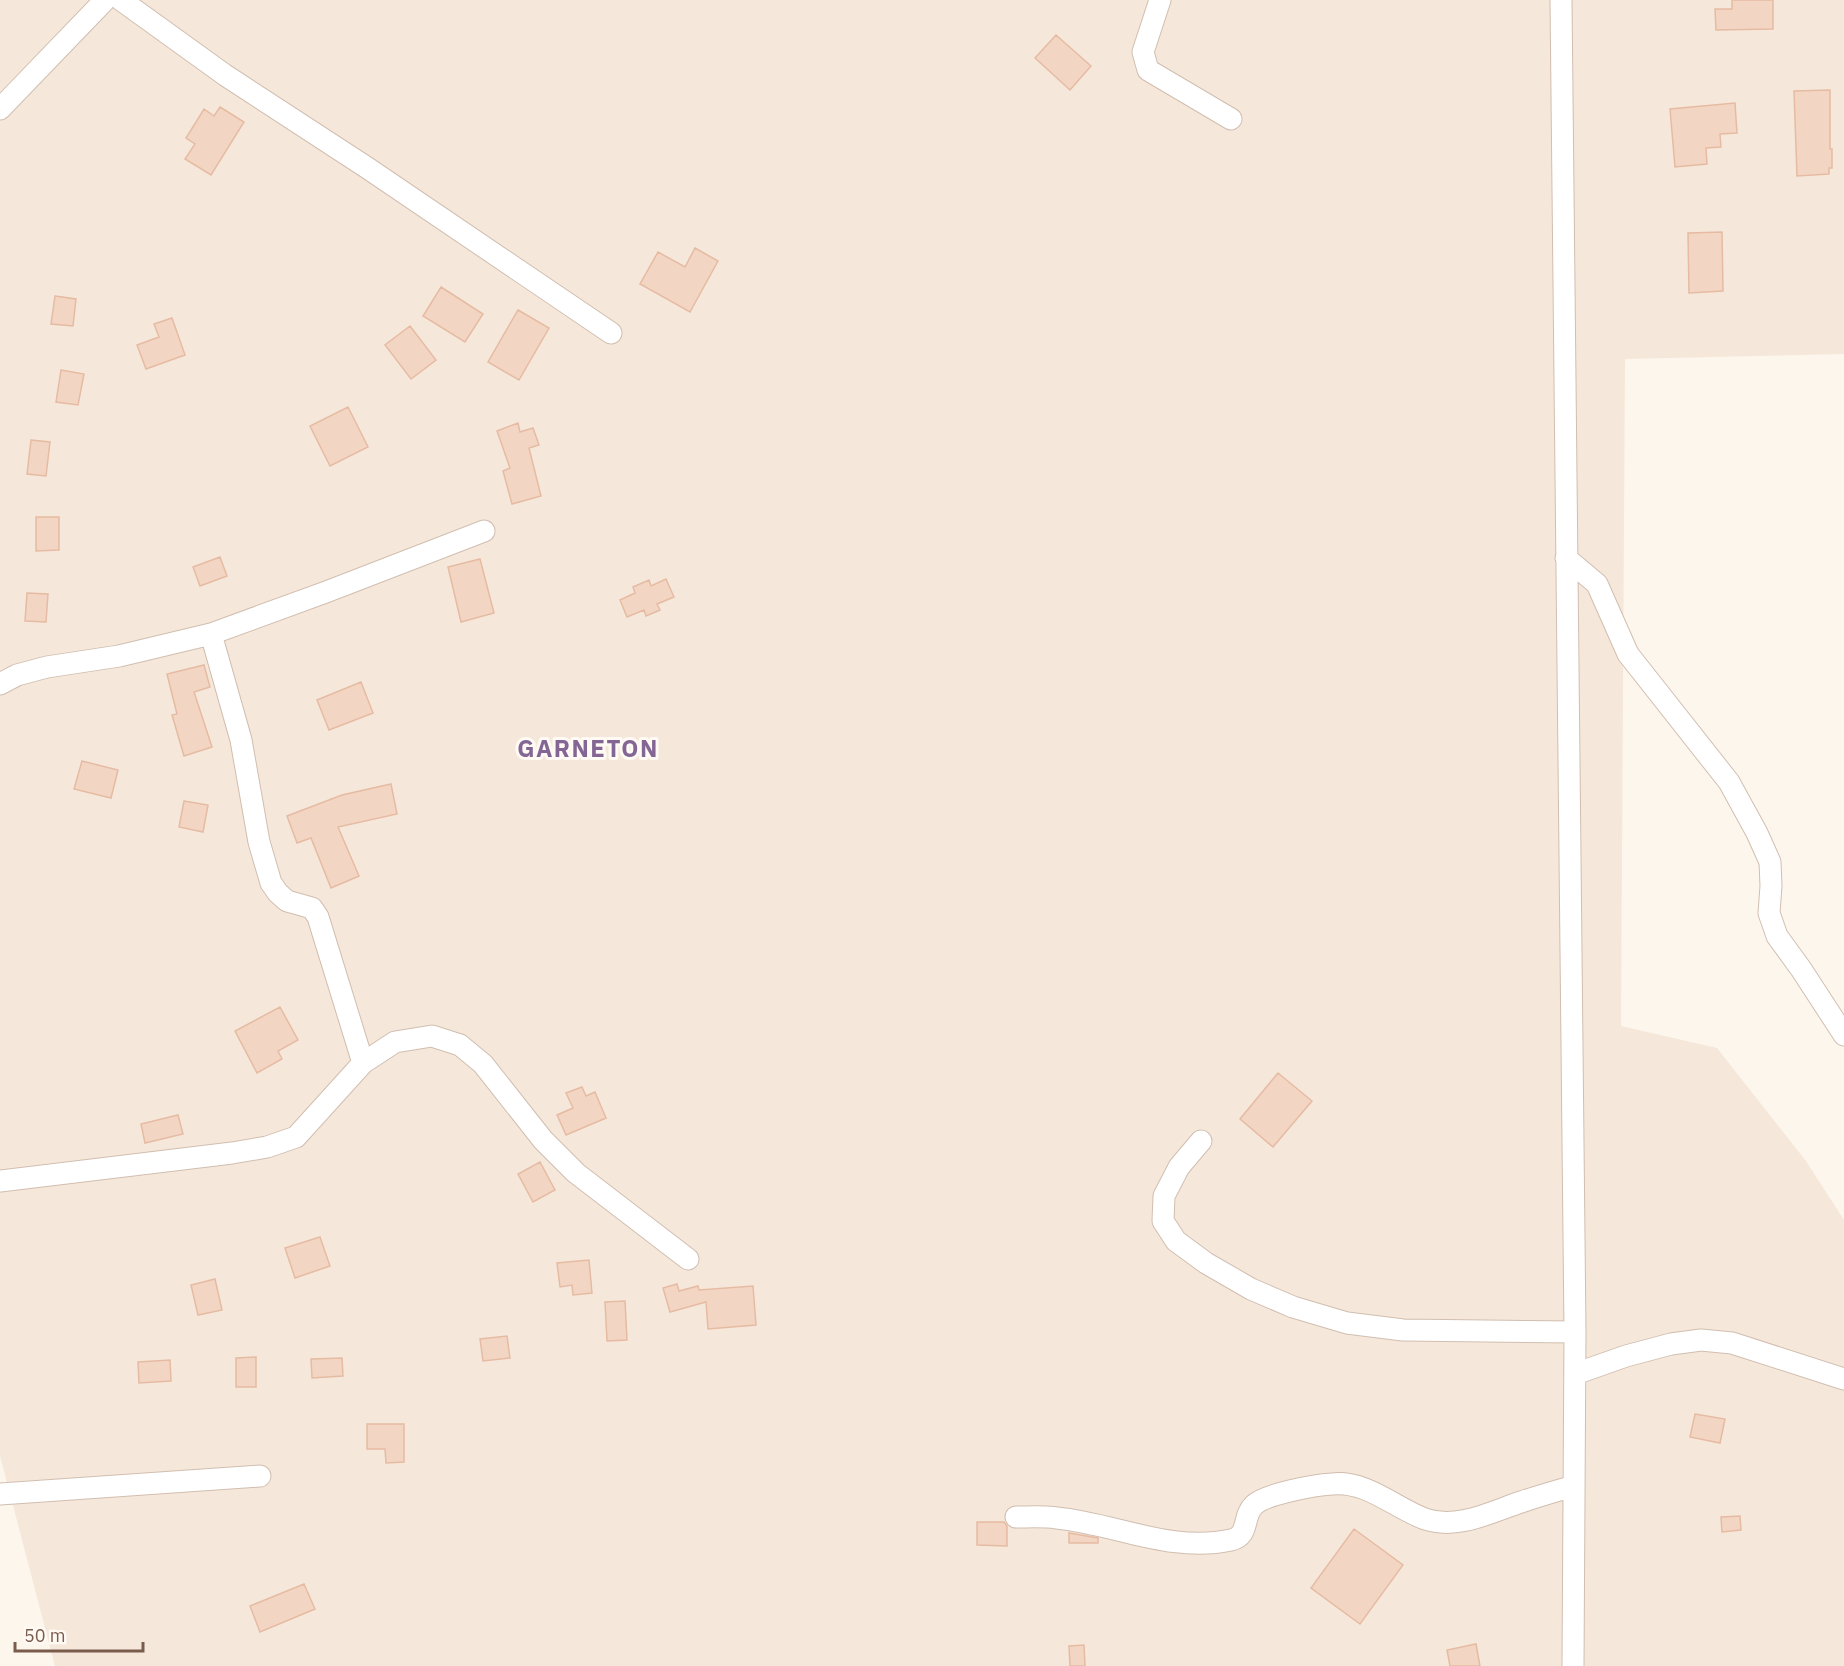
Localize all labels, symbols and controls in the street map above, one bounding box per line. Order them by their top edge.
district label: GARNETON [517,732,659,764]
scale bar [15,1615,142,1653]
text: 50 m [24,1624,66,1647]

